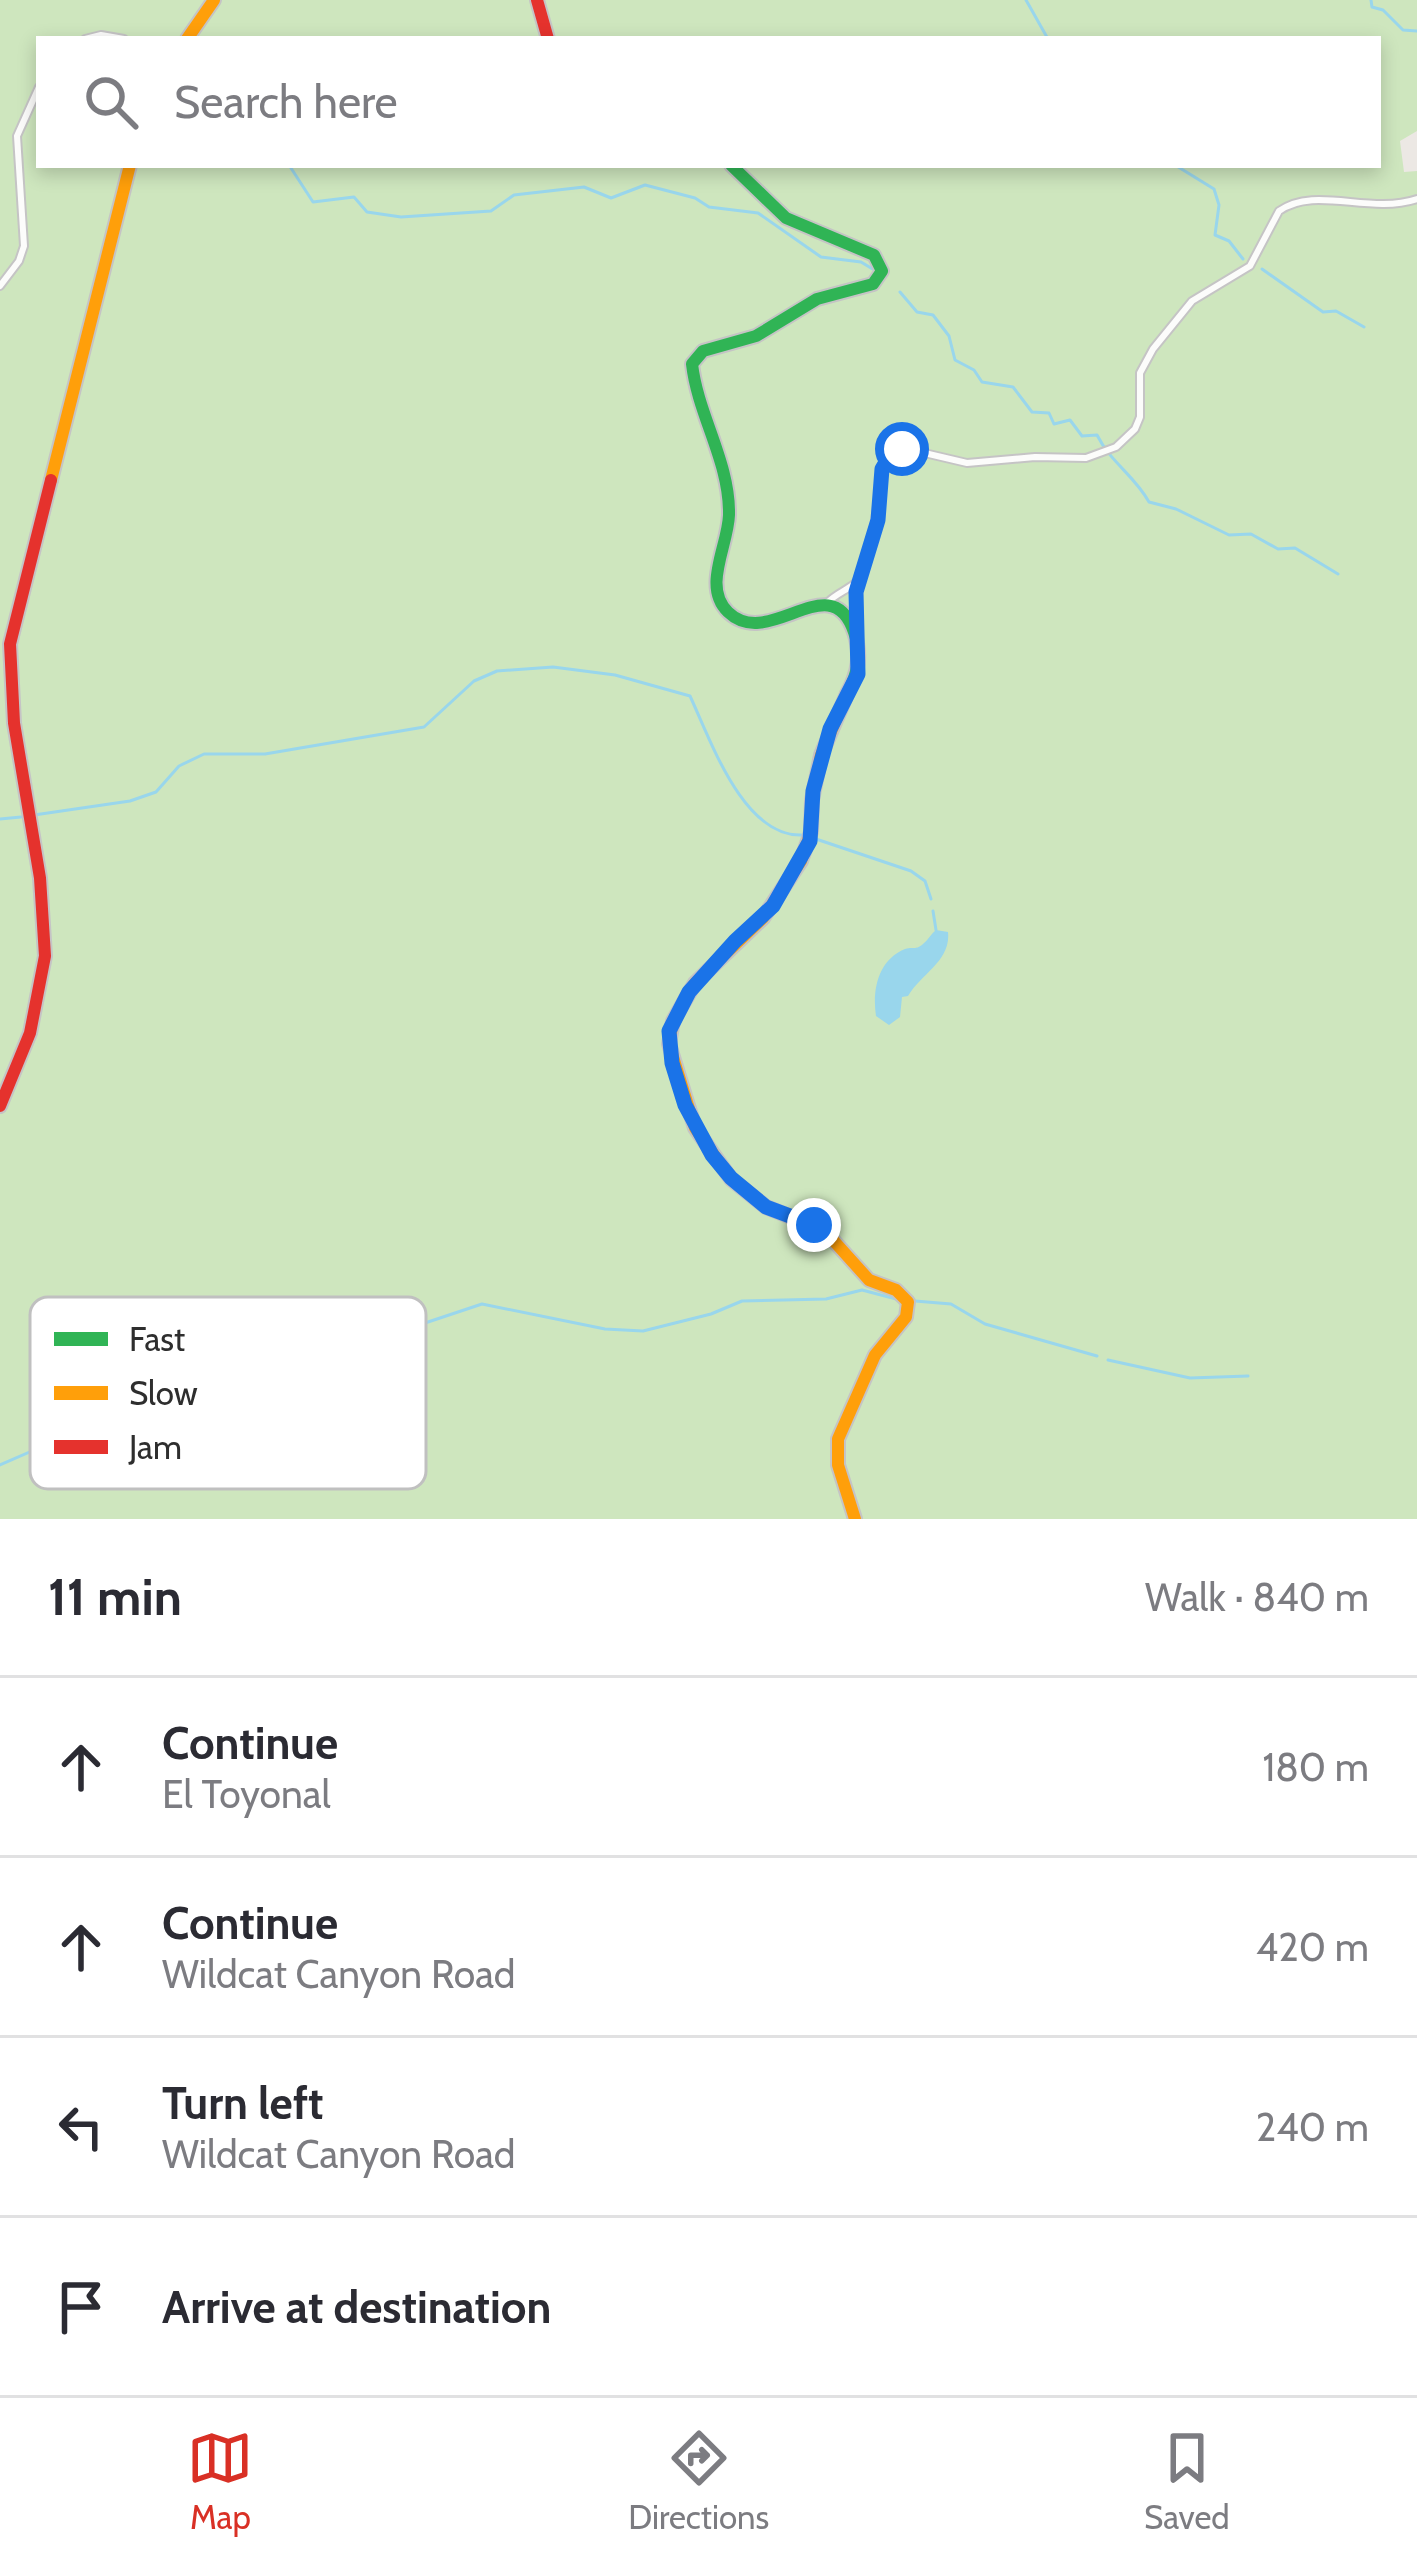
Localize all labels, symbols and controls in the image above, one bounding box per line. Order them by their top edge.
search box [36,36,1381,168]
icon: search [78,69,144,135]
text: Search here [174,75,398,129]
route start [875,422,929,476]
route end [787,1198,841,1252]
legend [30,1297,426,1489]
text: Fast [129,1319,185,1359]
text: Slow [129,1373,198,1413]
text: Jam [128,1427,182,1467]
text: 11 min [48,1566,182,1628]
text: Walk · 840 m [1145,1573,1369,1621]
text: Continue [162,1716,338,1770]
icon: ahead [48,1734,114,1800]
text: 180 m [1262,1743,1369,1791]
text: El Toyonal [162,1770,331,1818]
text: Continue [162,1896,338,1950]
icon: ahead [48,1914,114,1980]
text: 420 m [1256,1923,1369,1971]
text: Wildcat Canyon Road [162,1950,516,1998]
text: Turn left [162,2076,324,2130]
icon: left [48,2094,114,2160]
text: 240 m [1256,2103,1369,2151]
text: Wildcat Canyon Road [162,2130,516,2178]
icon: arrive [48,2274,114,2340]
text: Arrive at destination [162,2280,551,2334]
tab: Map [187,2425,253,2537]
tab: Directions [628,2425,769,2537]
tab: Saved [1144,2425,1230,2537]

